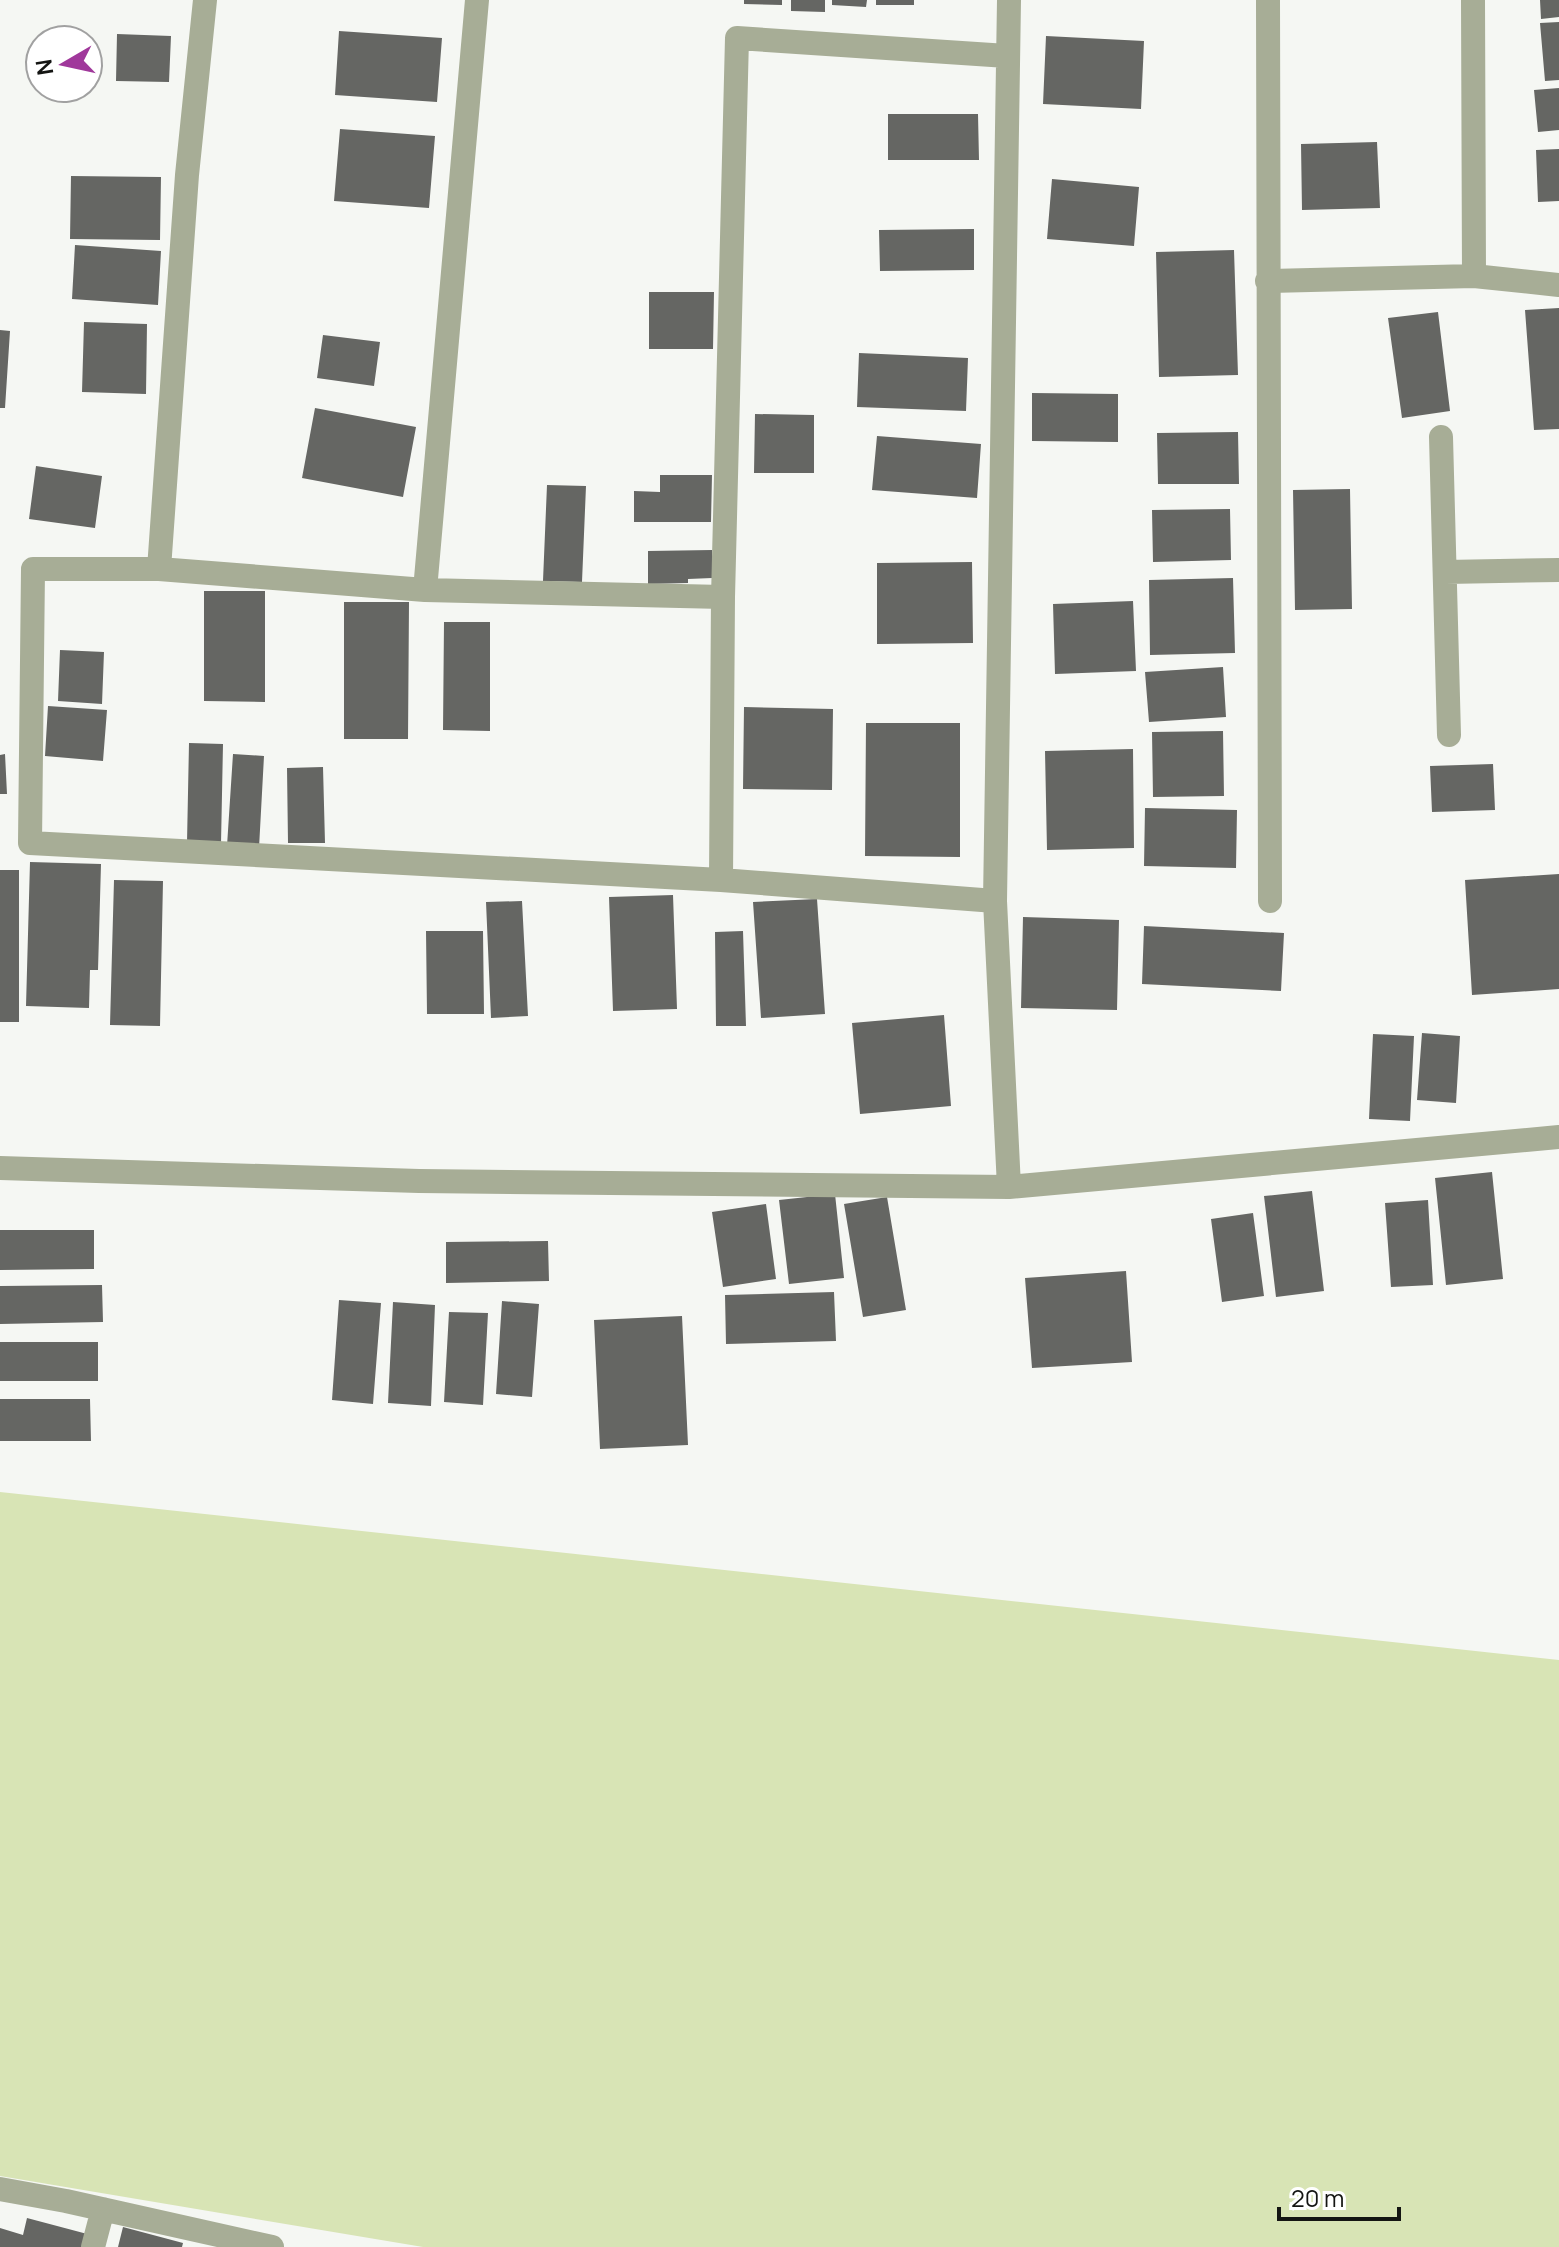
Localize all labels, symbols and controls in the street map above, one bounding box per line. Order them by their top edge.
north arrow [24,24,104,104]
text: N [28,57,60,77]
scale bar [1279,2171,1399,2221]
text: 20 m [1291,2181,1344,2214]

